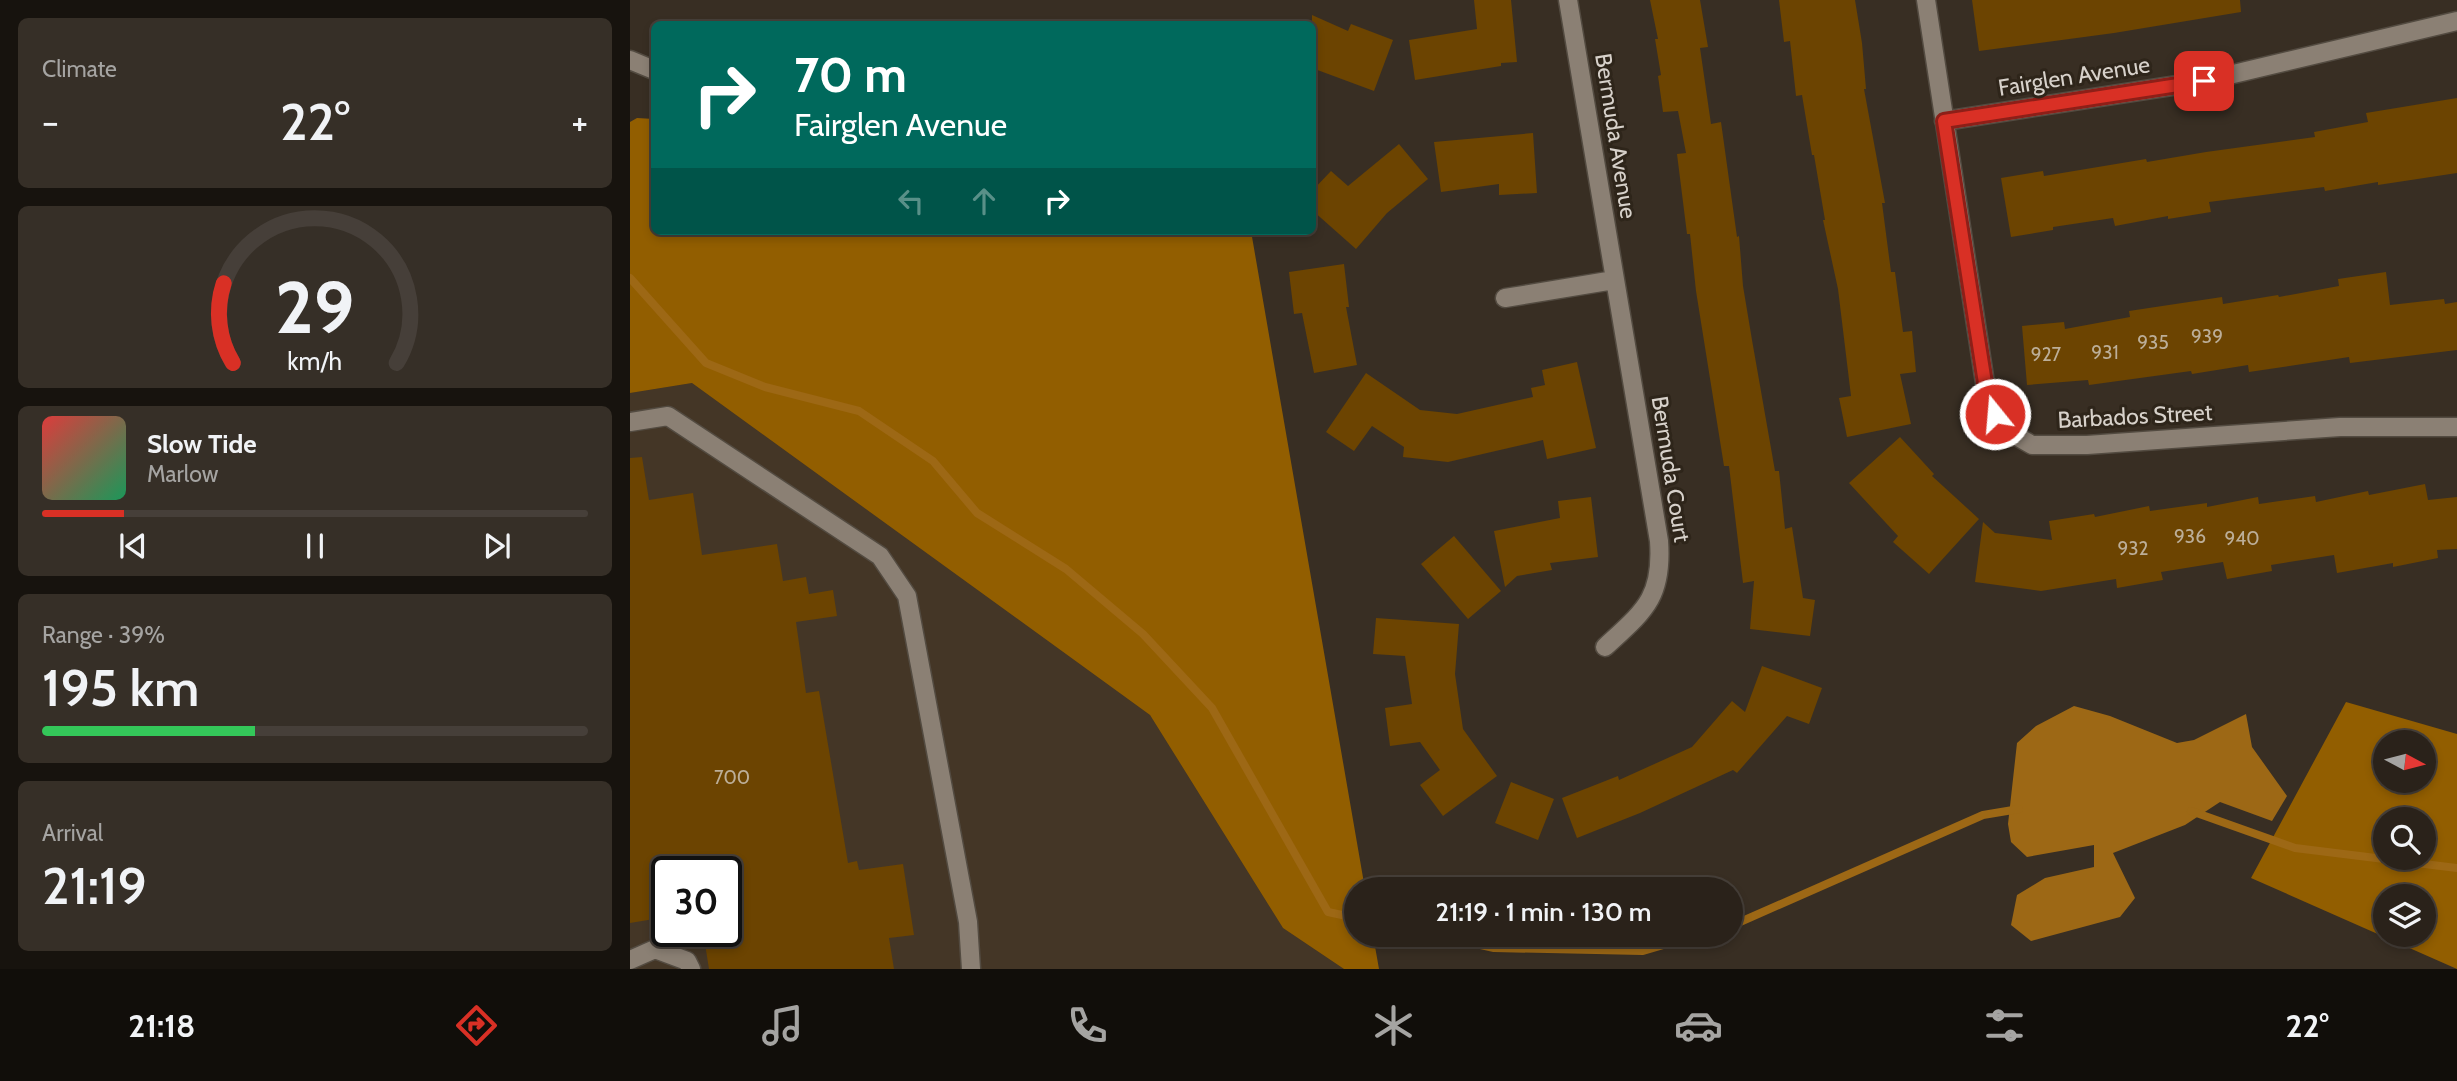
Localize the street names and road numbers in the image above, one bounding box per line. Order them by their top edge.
street label: Fairglen Avenue [1996,50,2152,102]
street label: Bermuda Avenue [1589,51,1643,221]
street label: Bermuda Court [1646,394,1696,544]
street label: Barbados Street [2057,398,2213,434]

